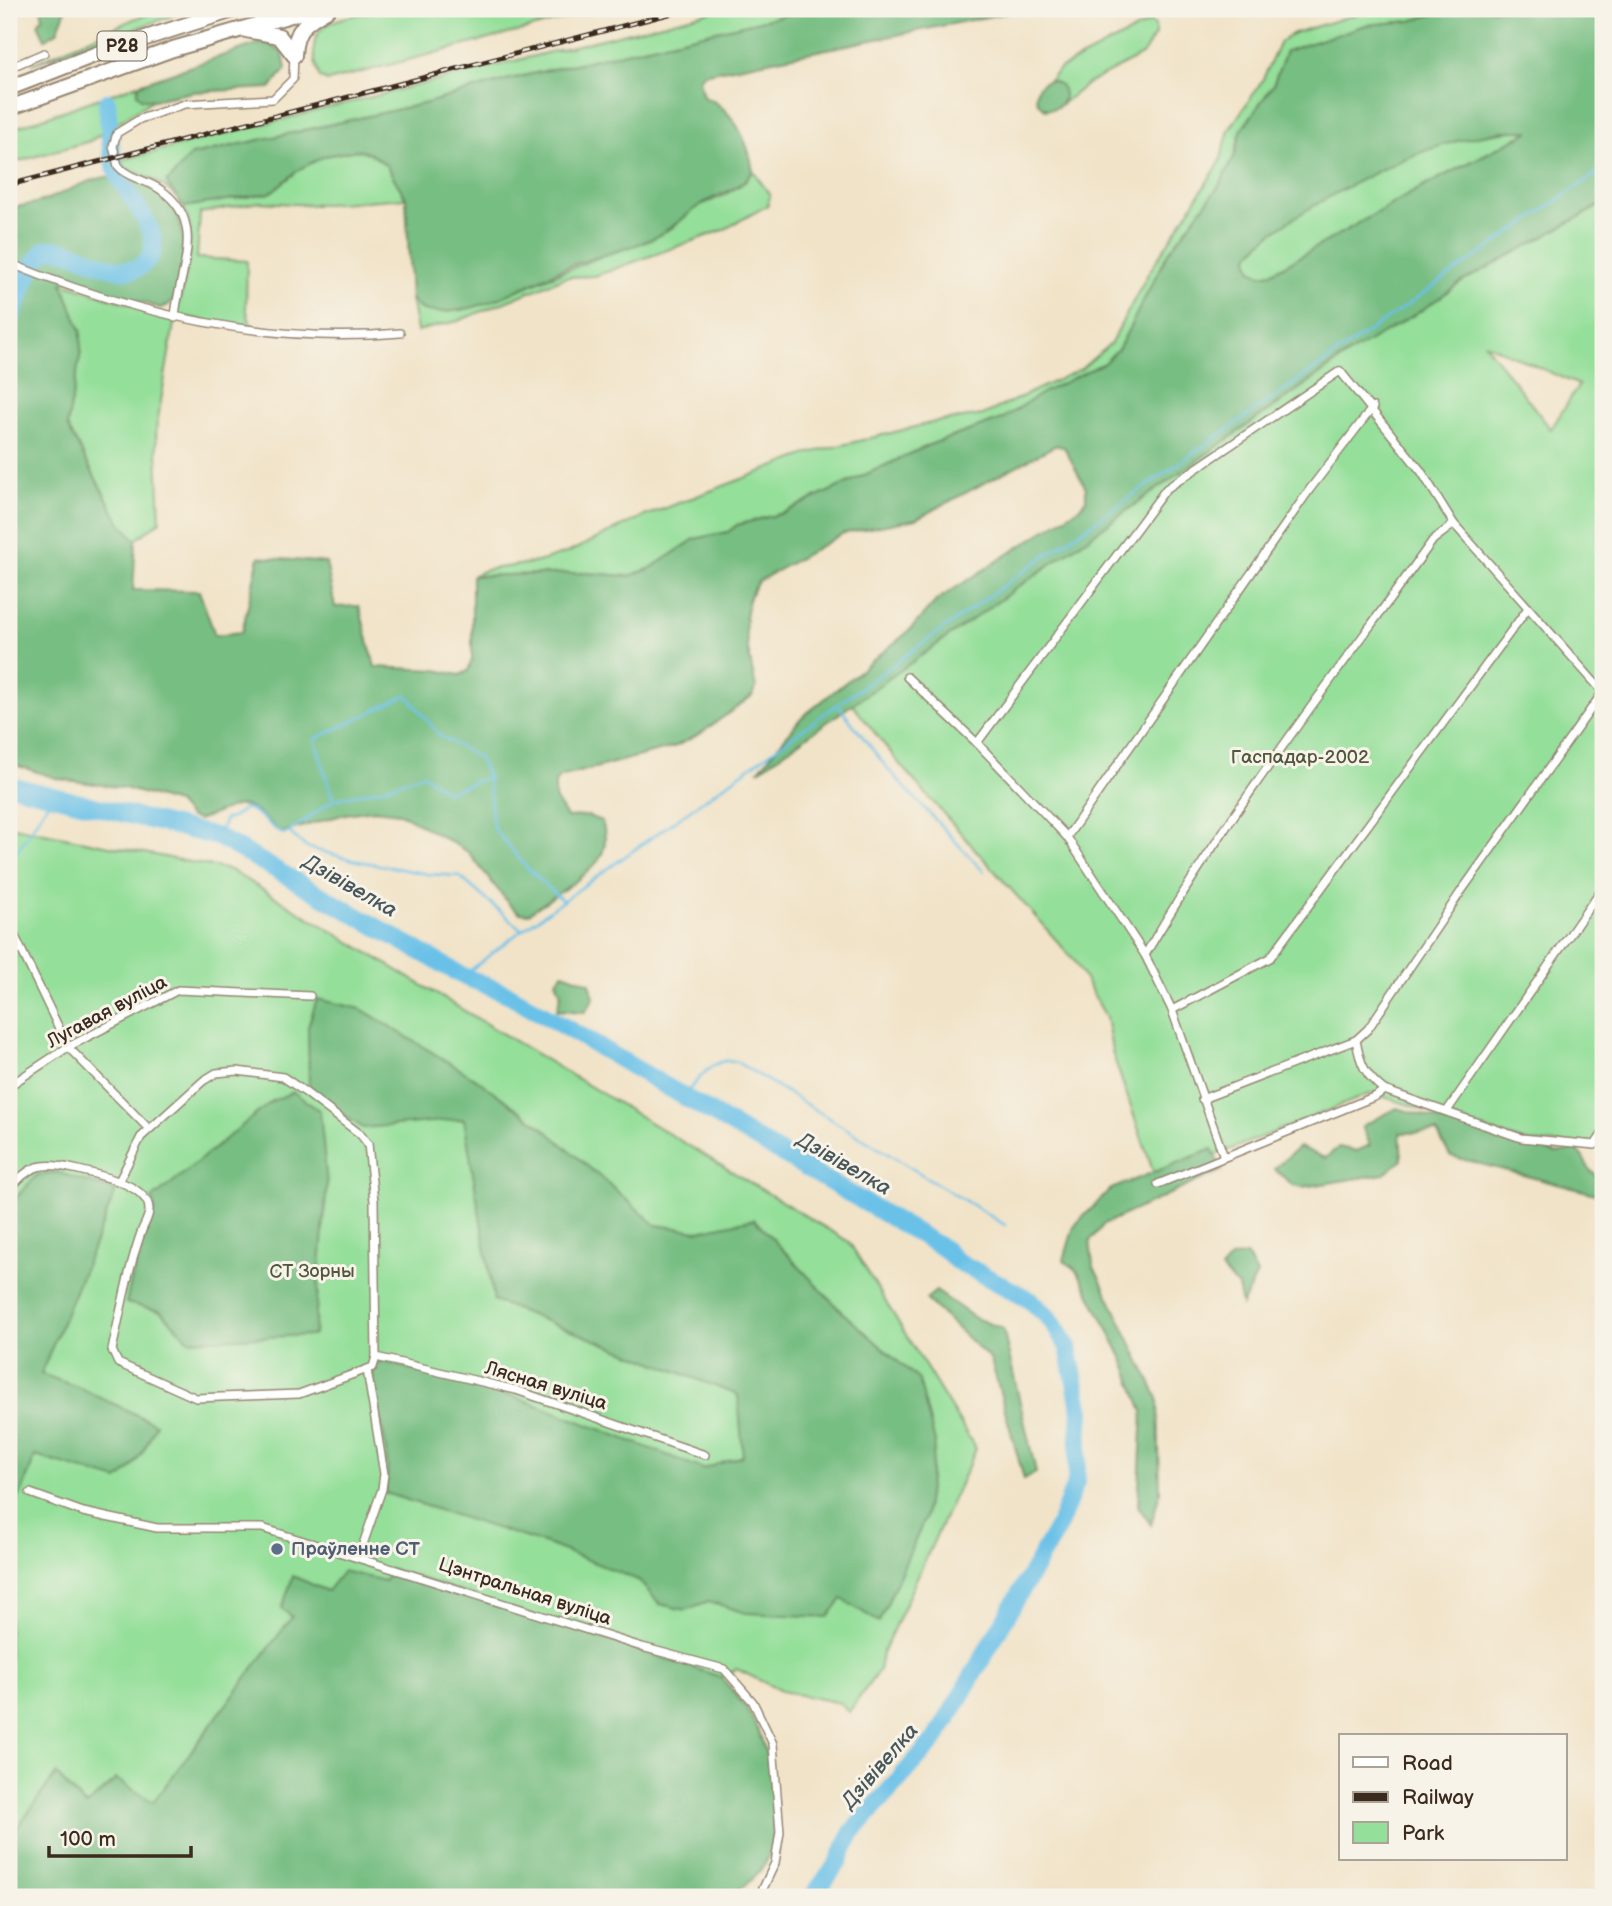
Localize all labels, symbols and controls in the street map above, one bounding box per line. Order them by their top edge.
road number: Р28 [97,32,146,60]
park label: Гаспадар-2002 [1231,746,1370,769]
water label: Дзівівелка [297,848,402,923]
street label: Лугавая вуліца [42,971,171,1054]
water label: Дзівівелка [791,1126,896,1201]
park label: СТ Зорны [269,1260,355,1283]
street label: Лясная вуліца [481,1356,610,1415]
place label: Праўленне СТ [291,1538,421,1561]
marker: Праўленне СТ [269,1541,285,1557]
street label: Цэнтральная вуліца [436,1553,614,1631]
water label: Дзівівелка [835,1718,924,1815]
legend [1339,1734,1566,1860]
text: Road [1402,1751,1453,1776]
text: Railway [1402,1785,1474,1810]
scale bar [49,1815,191,1859]
text: Park [1402,1821,1445,1846]
text: 100 m [60,1827,116,1852]

